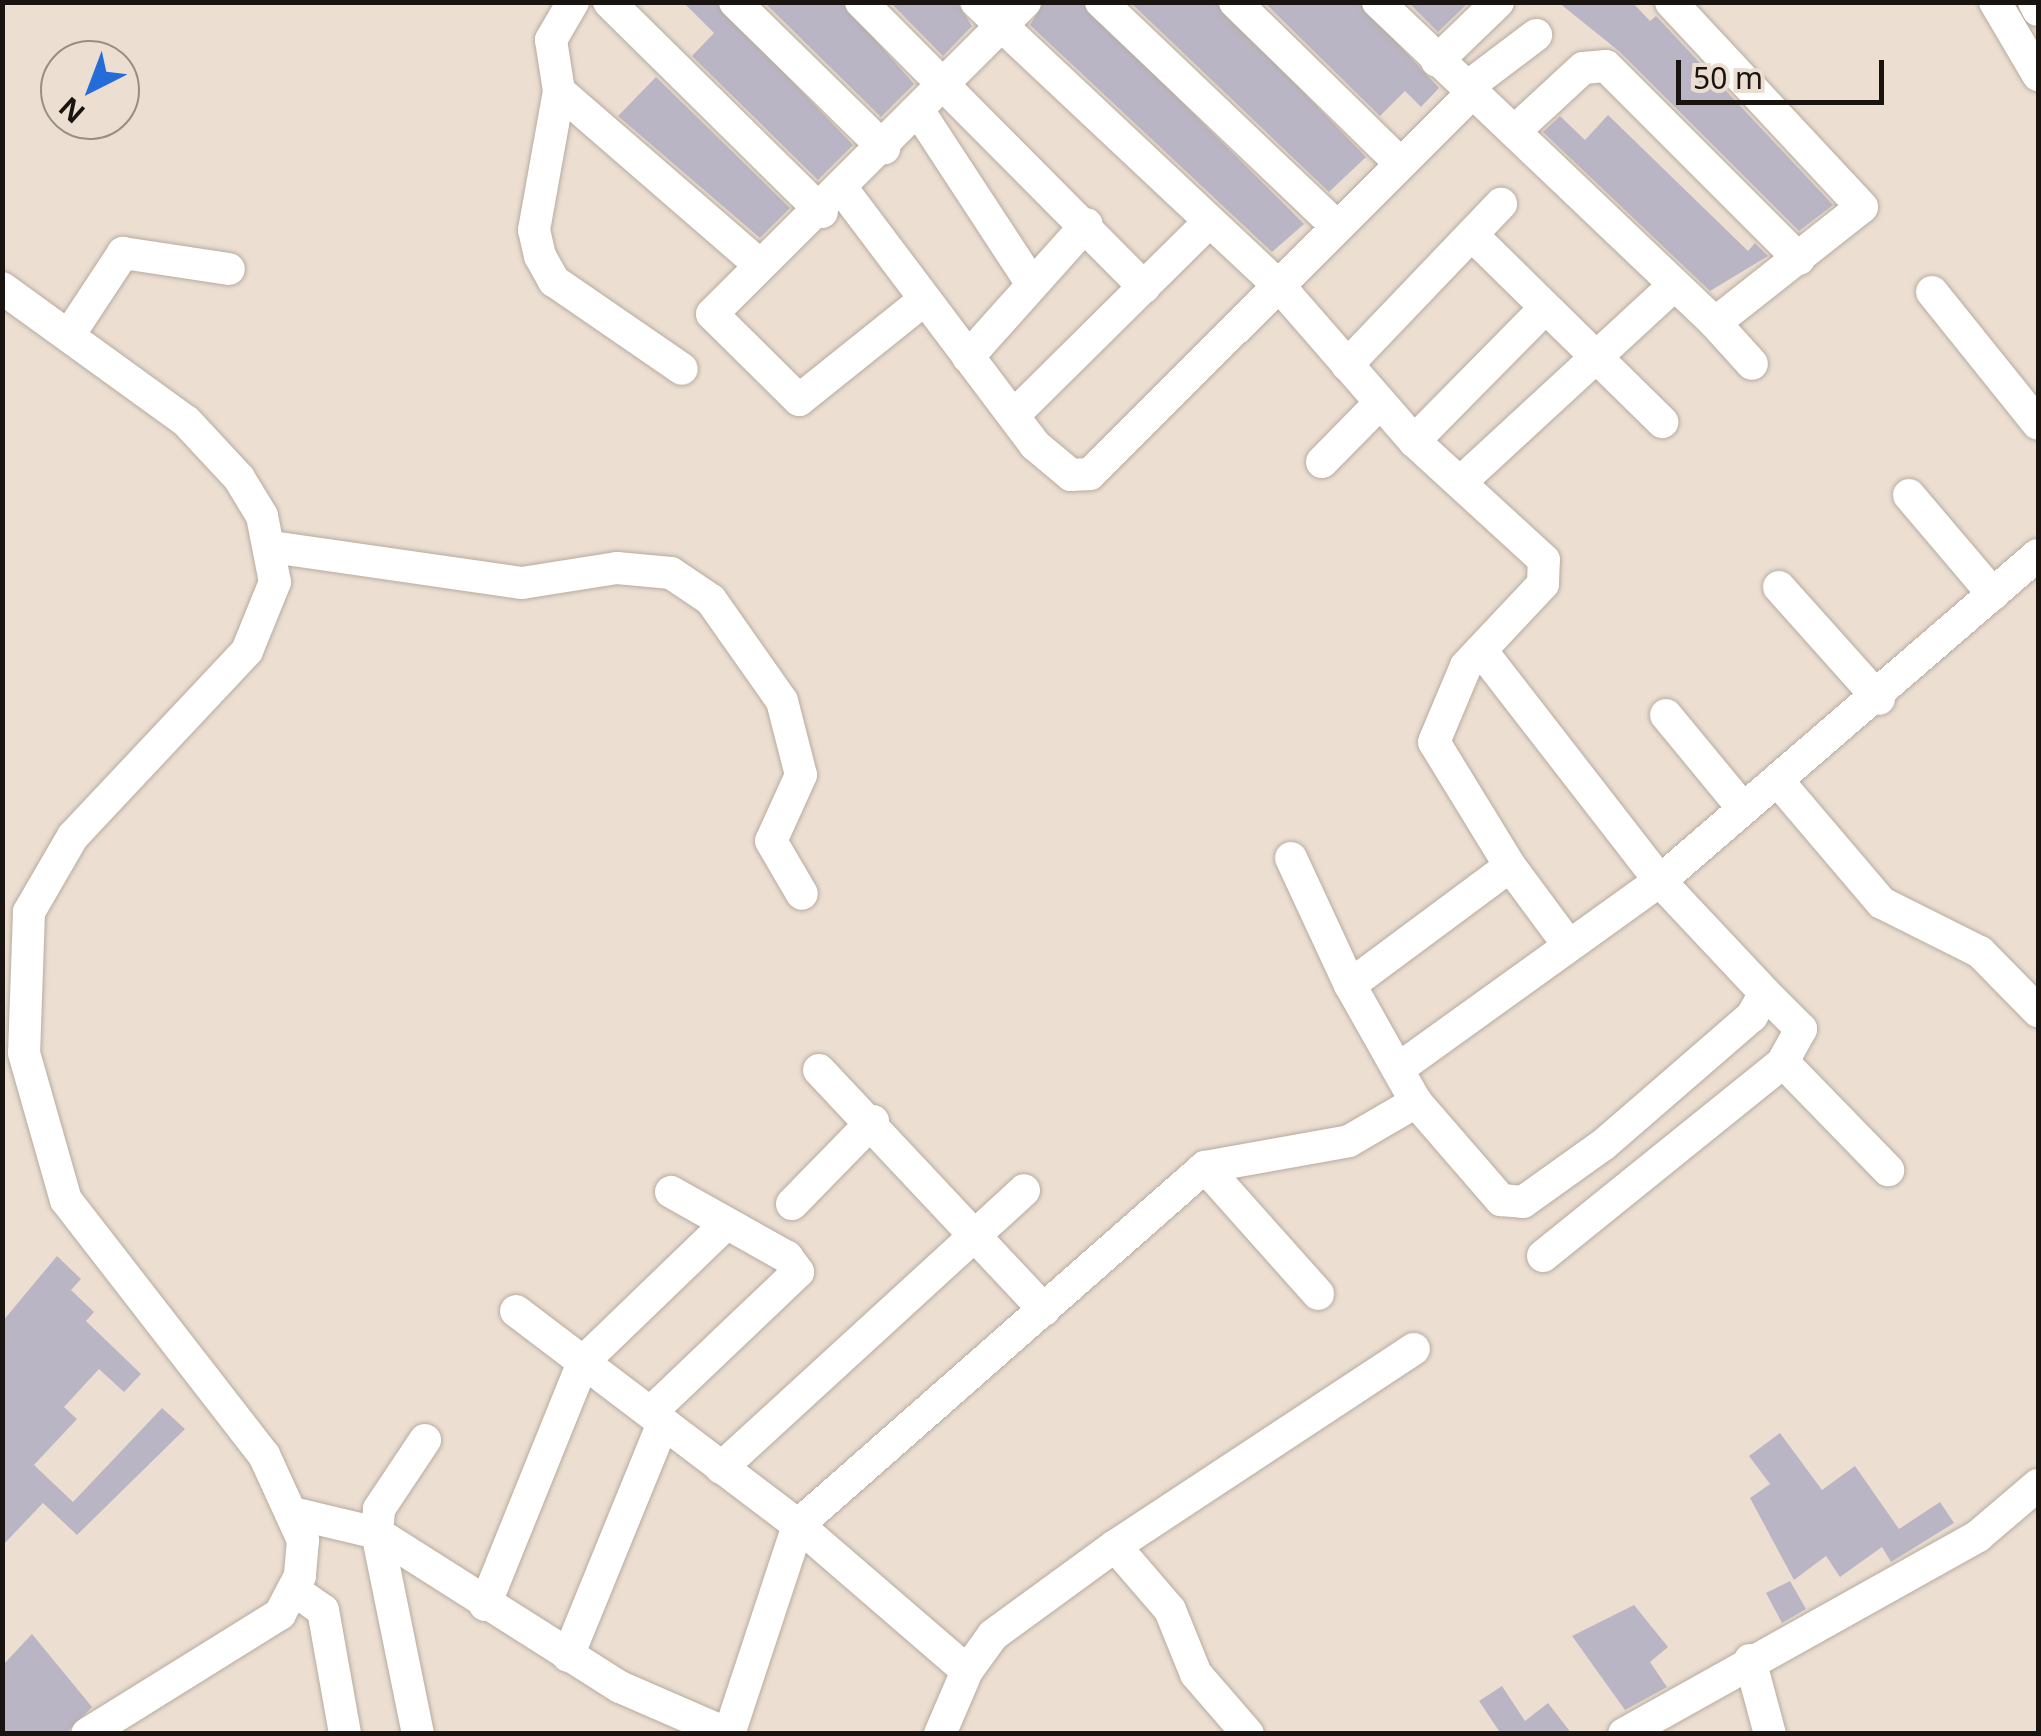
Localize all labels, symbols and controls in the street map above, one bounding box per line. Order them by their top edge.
north arrow [40,40,140,140]
scale bar [1681,40,1888,102]
text: 50 m [1693,57,1763,98]
text: N [50,89,92,133]

